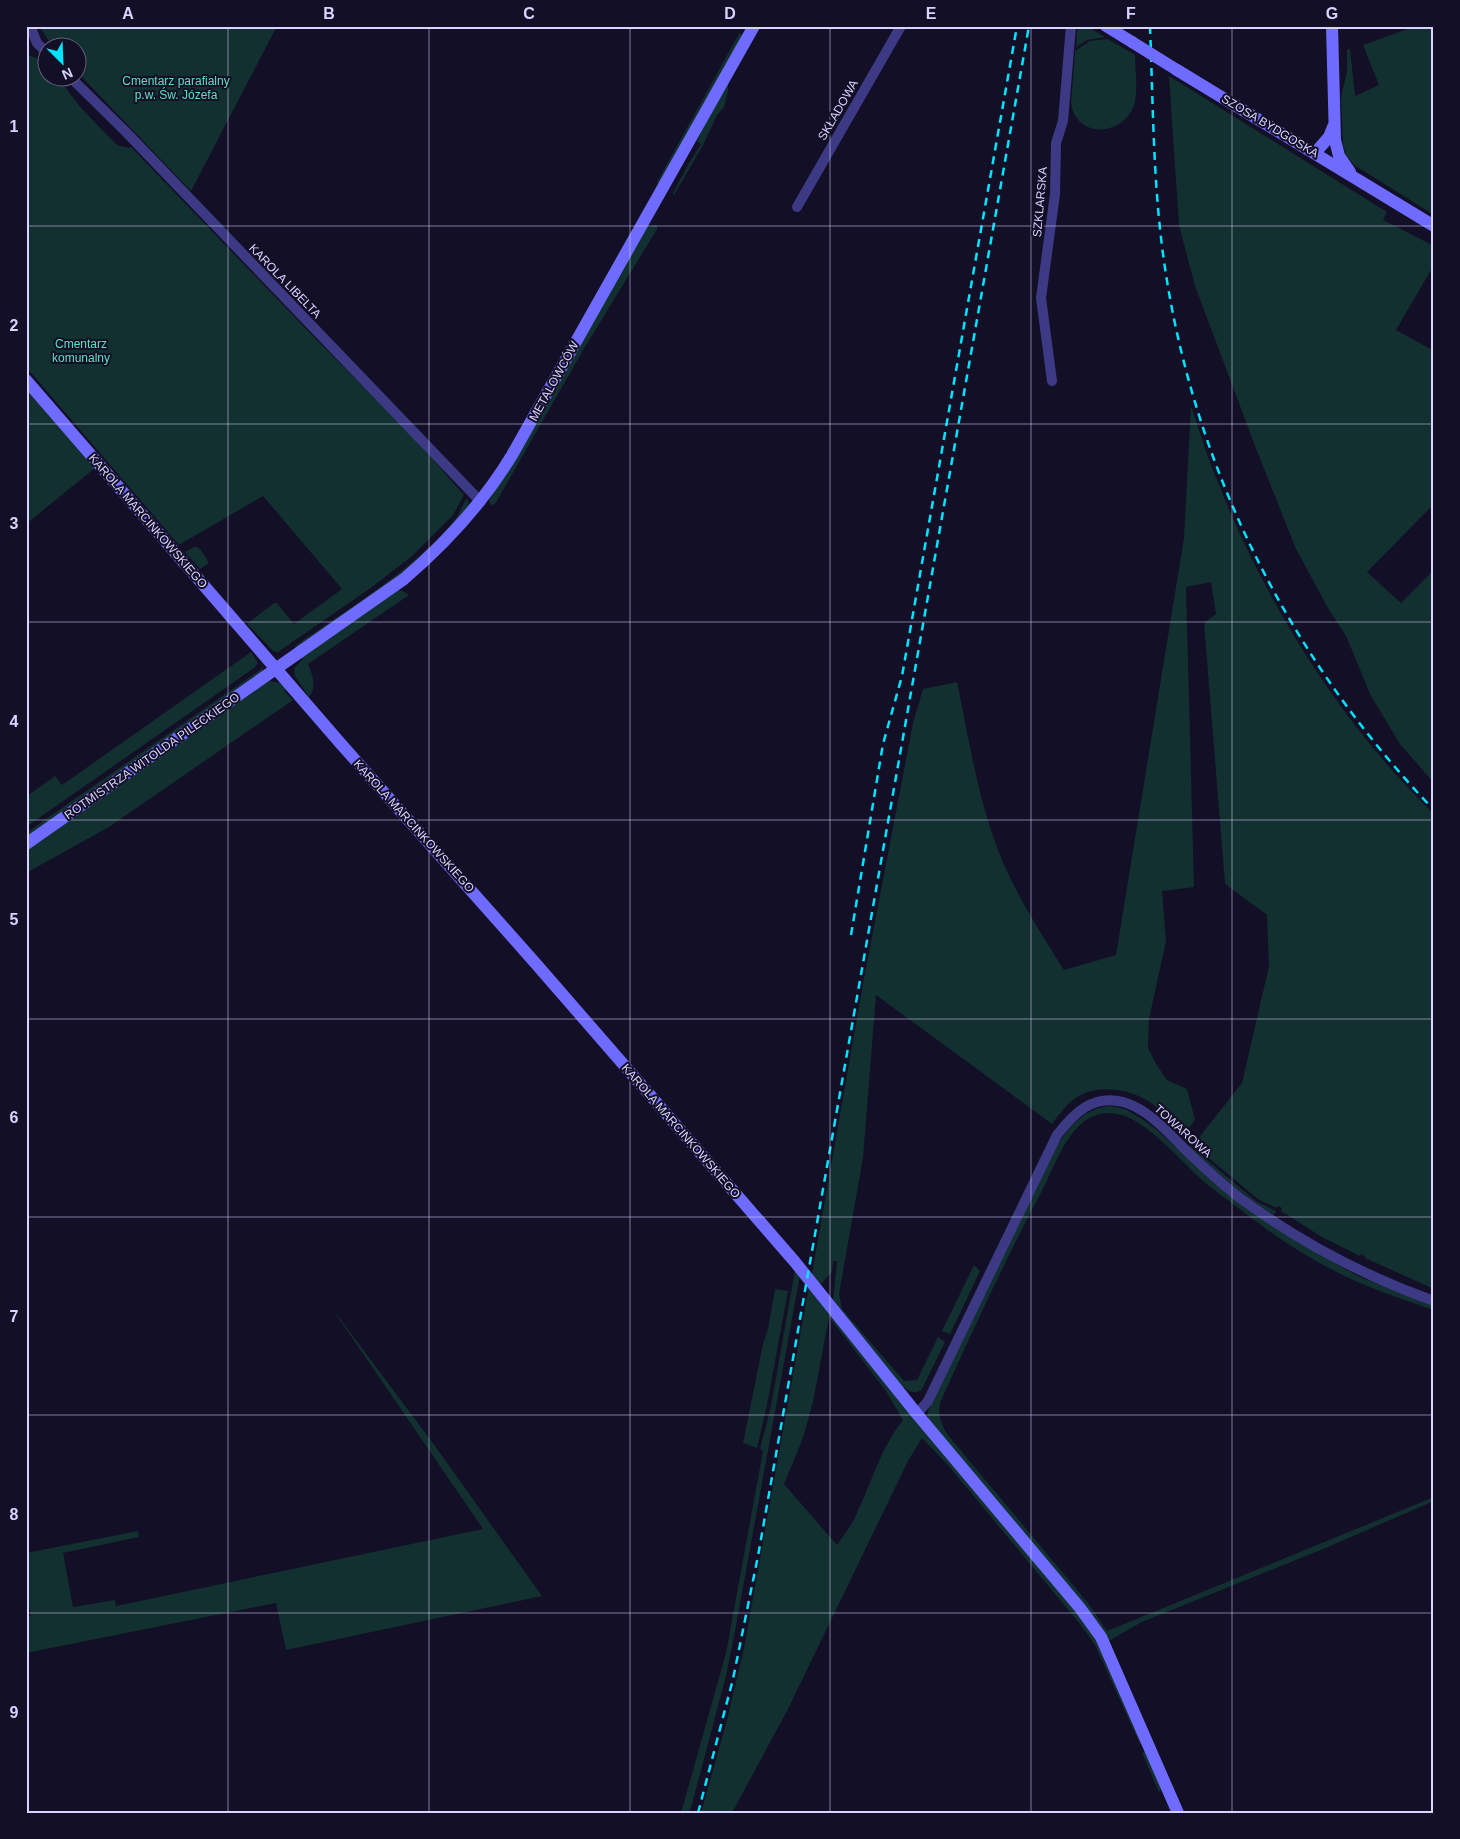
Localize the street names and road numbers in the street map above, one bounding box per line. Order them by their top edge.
street label: SKŁADOWA [815,77,861,143]
street label: SZOSA BYDGOSKA [1219,91,1321,161]
street label: SZKLARSKA [1030,166,1050,238]
street label: KAROLA LIBELTA [246,241,324,321]
street label: METALOWCÓW [525,338,582,423]
street label: KAROLA MARCINKOWSKIEGO [86,451,210,591]
street label: ROTMISTRZA WITOLDA PILECKIEGO [62,690,242,822]
street label: KAROLA MARCINKOWSKIEGO [351,757,477,895]
street label: KAROLA MARCINKOWSKIEGO [619,1061,743,1201]
street label: TOWAROWA [1151,1102,1215,1160]

